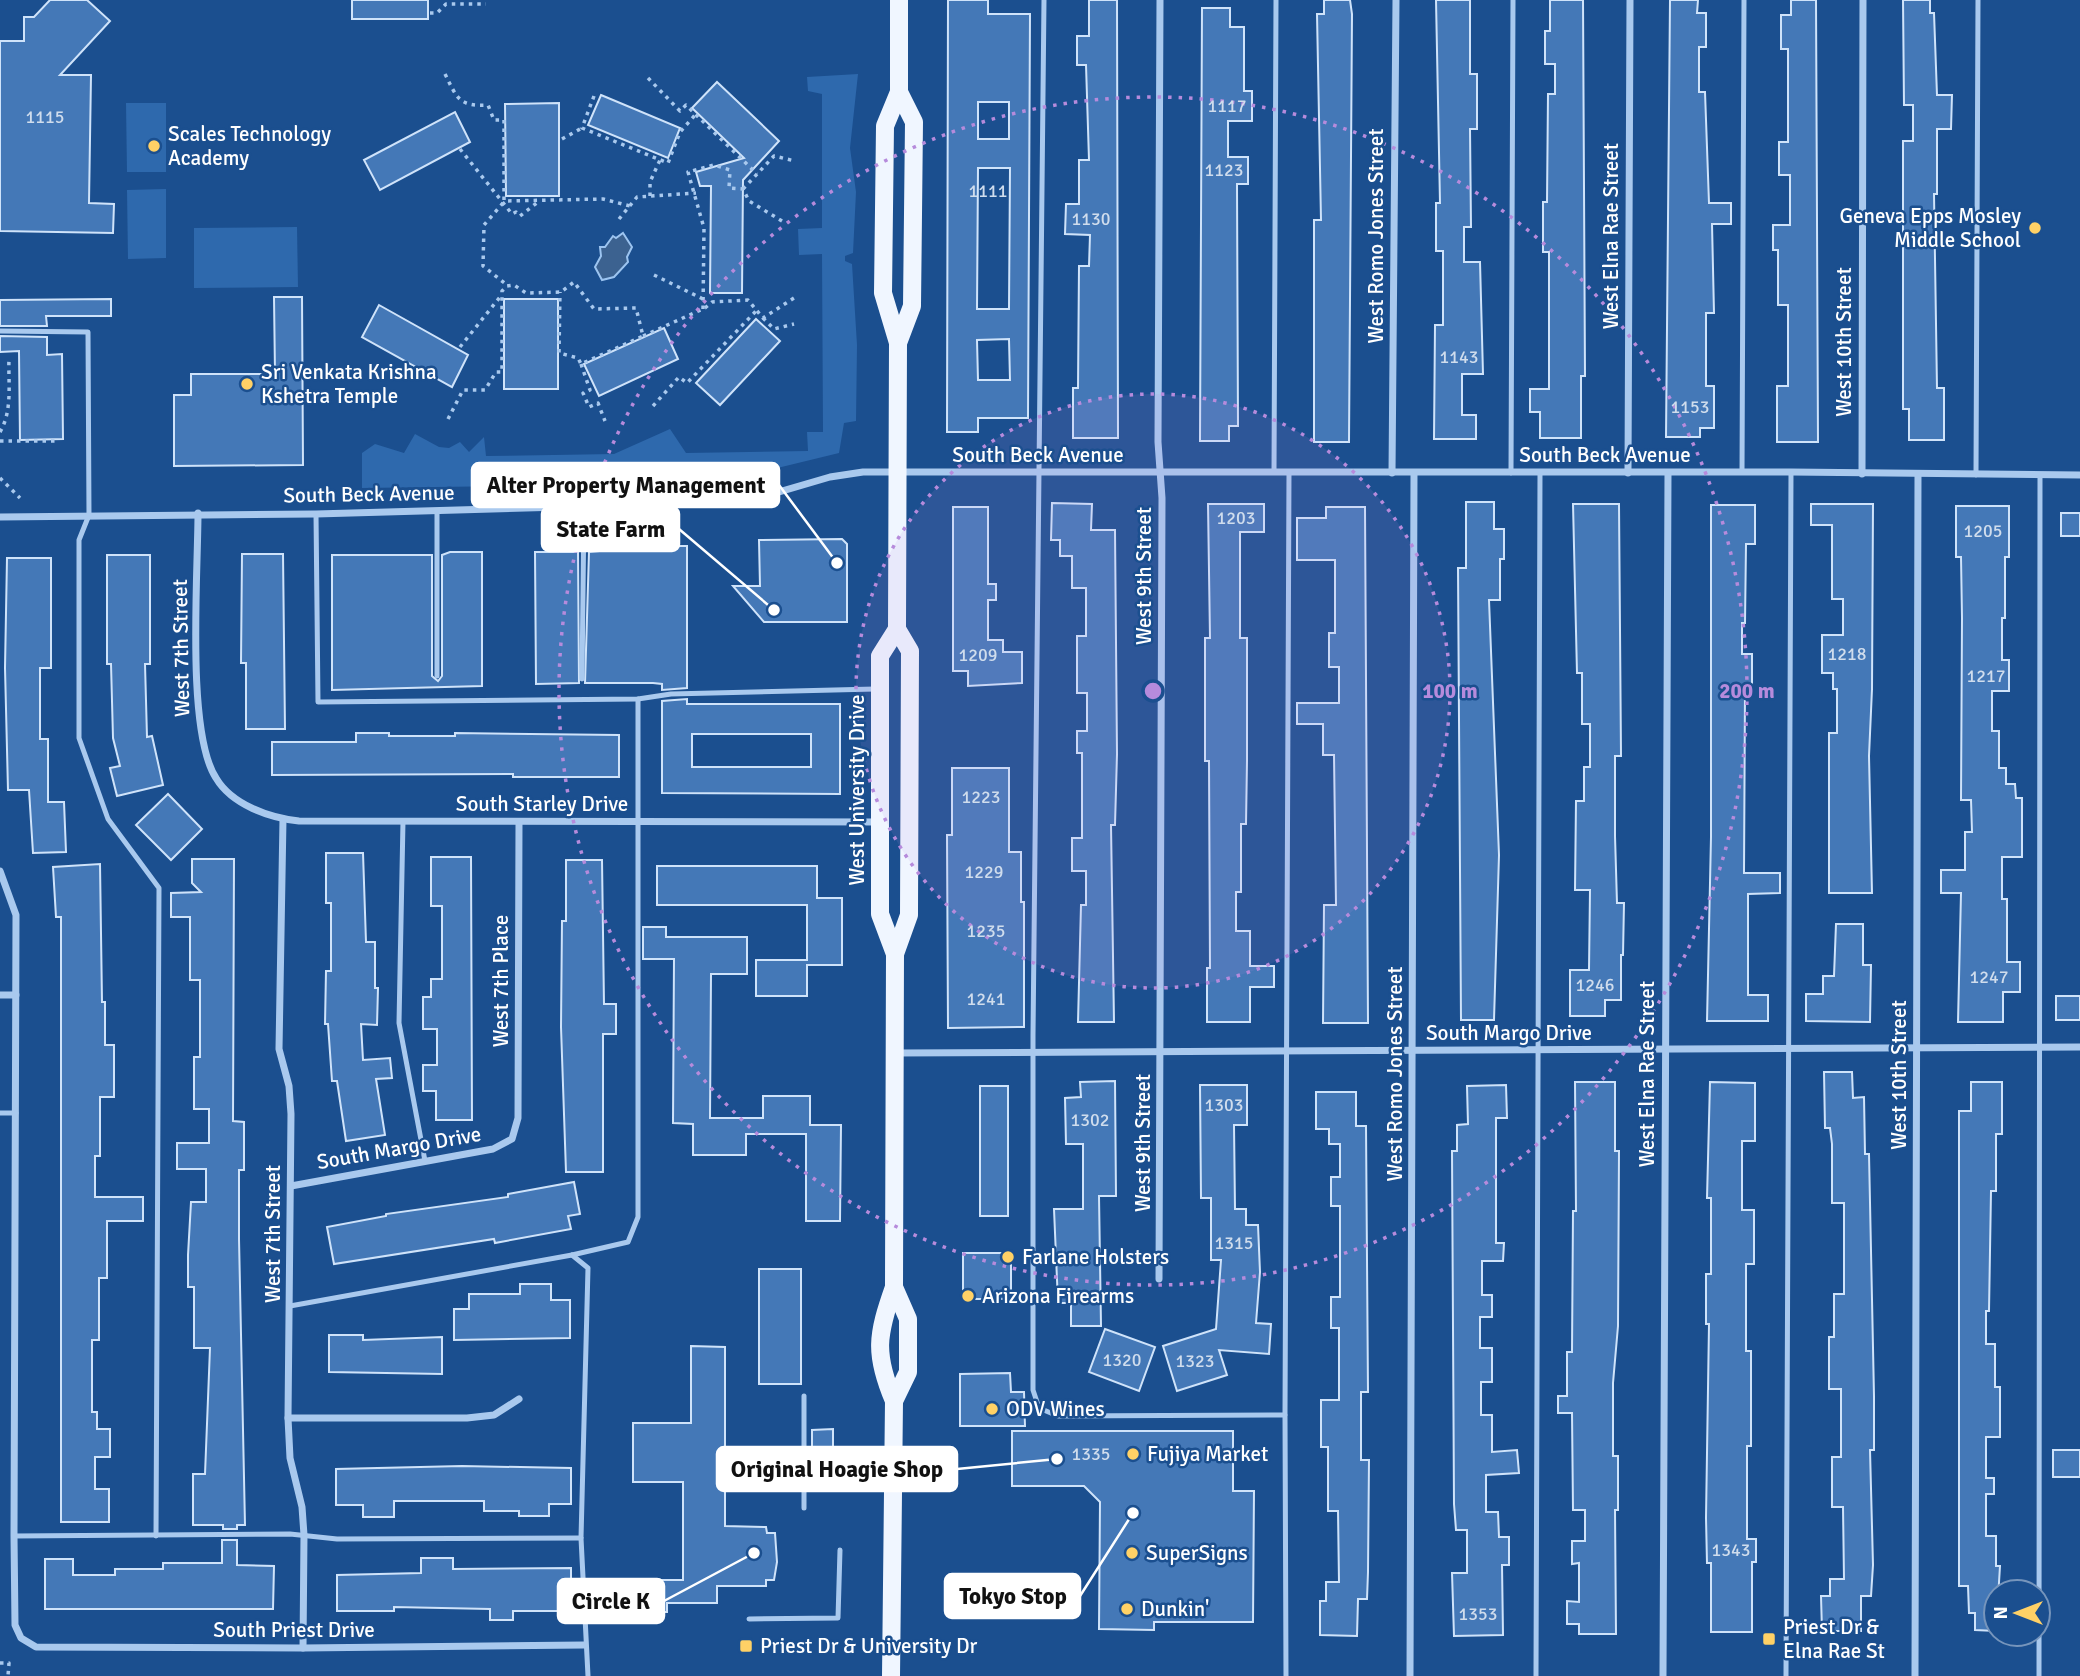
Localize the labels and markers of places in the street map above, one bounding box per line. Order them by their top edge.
place label: Scales Technology Academy [168,121,331,171]
marker: Scales Technology Academy [146,138,162,154]
place label: Geneva Epps Mosley Middle School [1839,203,2021,253]
marker: Geneva Epps Mosley Middle School [2027,220,2043,236]
place label: Sri Venkata Krishna Kshetra Temple [261,359,437,409]
marker: Sri Venkata Krishna Kshetra Temple [239,376,255,392]
callout: Alter Property Management [472,463,779,507]
callout: State Farm [542,507,679,551]
centre of rings [1141,679,1165,703]
place label: Farlane Holsters [1022,1244,1169,1270]
marker: Farlane Holsters [1000,1249,1016,1265]
place label: Arizona Firearms [982,1283,1134,1309]
marker: Arizona Firearms [960,1288,976,1304]
place label: ODV Wines [1006,1396,1105,1422]
marker: ODV Wines [984,1401,1000,1417]
place label: Fujiya Market [1147,1441,1268,1467]
marker: Fujiya Market [1125,1446,1141,1462]
callout: Original Hoagie Shop [717,1447,957,1491]
place label: SuperSigns [1146,1540,1248,1566]
marker: SuperSigns [1124,1545,1140,1561]
callout: Tokyo Stop [945,1574,1080,1618]
callout: Circle K [558,1579,664,1623]
place label: Dunkin' [1141,1596,1209,1622]
marker: Dunkin' [1119,1601,1135,1617]
place label: Priest Dr & Elna Rae St [1783,1614,1885,1664]
marker: Priest Dr & Elna Rae St [1761,1631,1777,1647]
place label: Priest Dr & University Dr [760,1633,977,1659]
marker: Priest Dr & University Dr [738,1638,754,1654]

